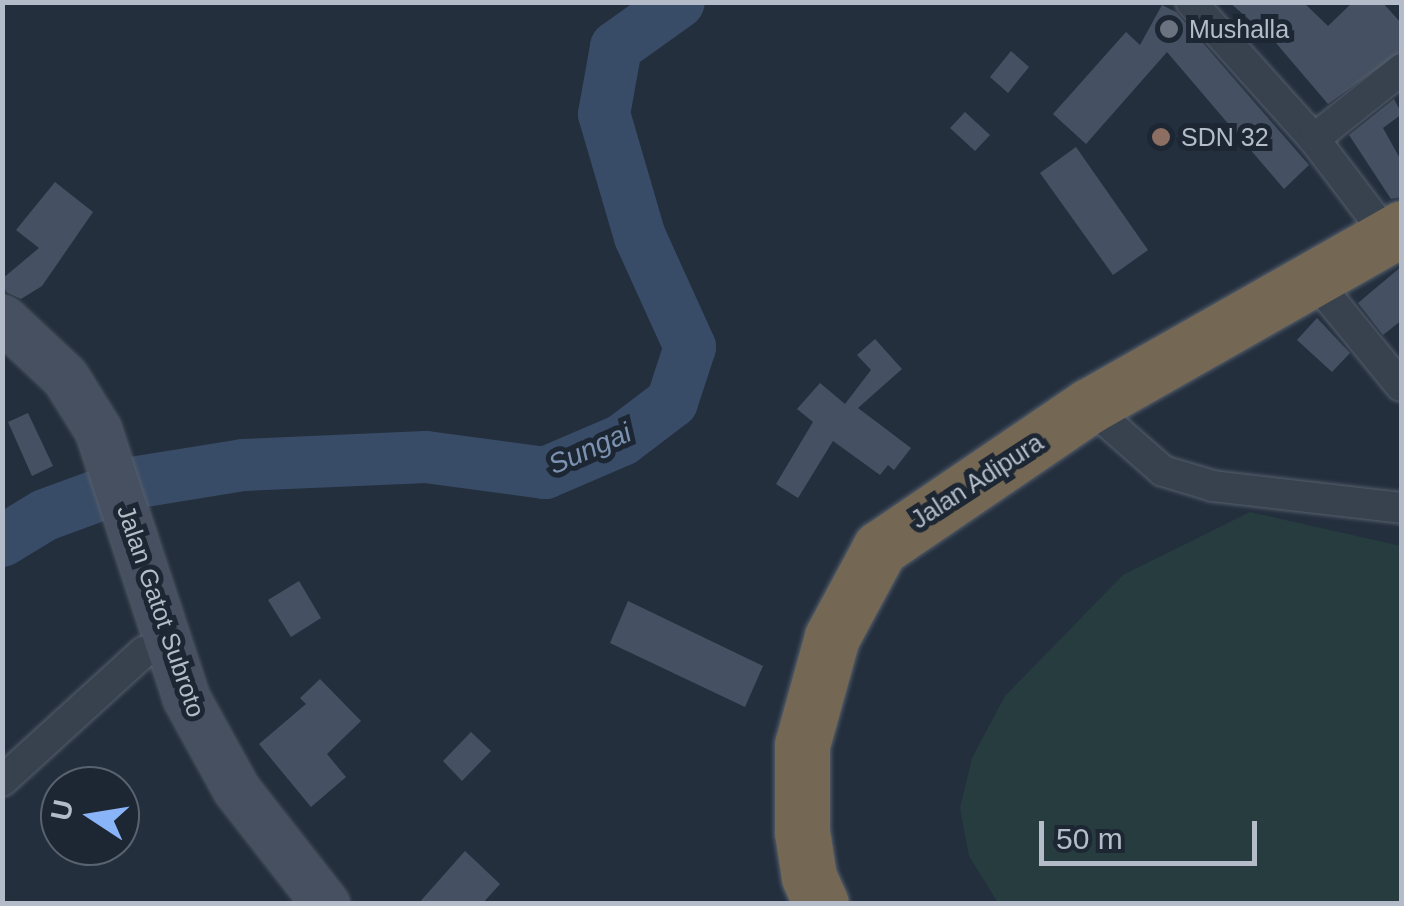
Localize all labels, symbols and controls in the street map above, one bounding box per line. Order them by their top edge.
place label: Mushalla [1189,14,1289,44]
marker: Mushalla [1158,18,1180,40]
place label: SDN 32 [1181,122,1269,152]
marker: SDN 32 [1150,126,1172,148]
water label: Sungai [543,416,637,482]
street label: Jalan Adipura [905,427,1049,535]
street label: Jalan Gatot Subroto [111,501,211,721]
north arrow [40,766,140,866]
text: U [45,797,79,823]
scale bar [1044,801,1262,863]
text: 50 m [1056,822,1123,855]

